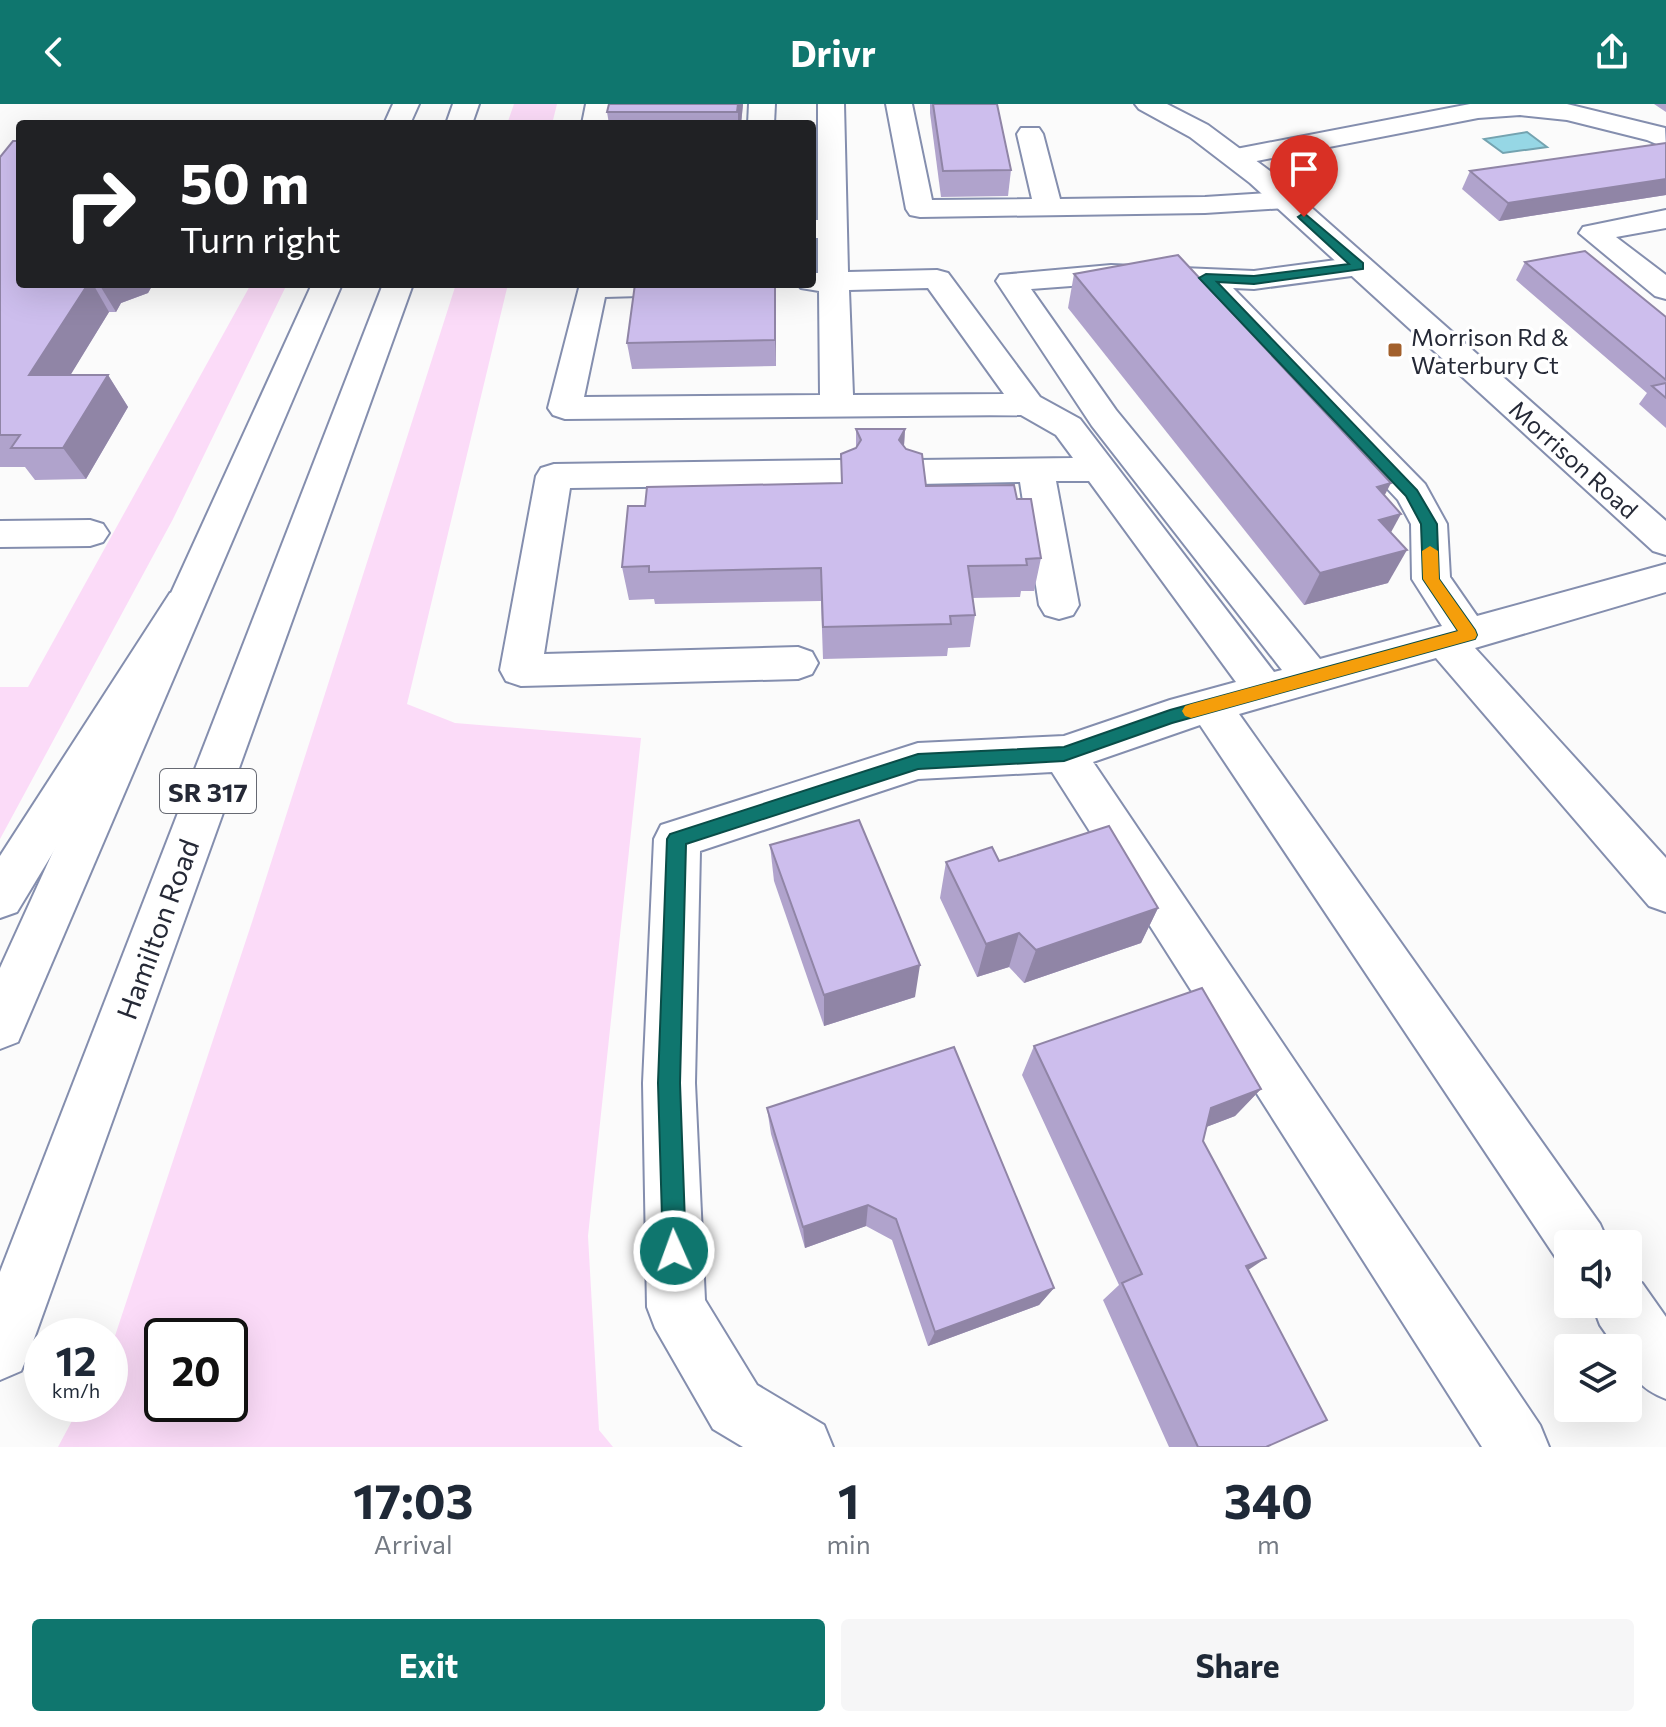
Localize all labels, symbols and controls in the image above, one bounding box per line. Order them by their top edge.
icon: back [32,30,76,74]
text: Drivr [790,30,876,74]
icon: share [1590,30,1634,74]
pin [1270,135,1338,217]
text: 50 m [180,147,309,216]
icon: arrive [1282,147,1326,191]
icon: right [48,152,152,256]
text: Turn right [180,216,341,260]
place label: Morrison Rd & Waterbury Ct [1411,322,1569,379]
marker: Morrison Rd & Waterbury Ct [1386,341,1404,359]
street label: Morrison Road [1504,394,1644,524]
road number: SR 317 [160,769,256,813]
street label: Hamilton Road [109,834,205,1024]
position arrow [632,1209,716,1293]
map controls [1554,1230,1642,1422]
button: sound [1554,1230,1642,1318]
speed limit sign: 20 [144,1318,248,1422]
button: layers [1554,1334,1642,1422]
text: 12 [56,1335,96,1384]
text: km/h [52,1378,100,1402]
text: 17:03 [353,1470,473,1529]
text: 1 [838,1470,859,1529]
text: 340 [1224,1470,1313,1529]
text: Arrival [374,1528,453,1559]
text: min [826,1528,871,1559]
text: m [1257,1528,1280,1559]
button: Exit [32,1619,825,1711]
button: Share [841,1619,1634,1711]

